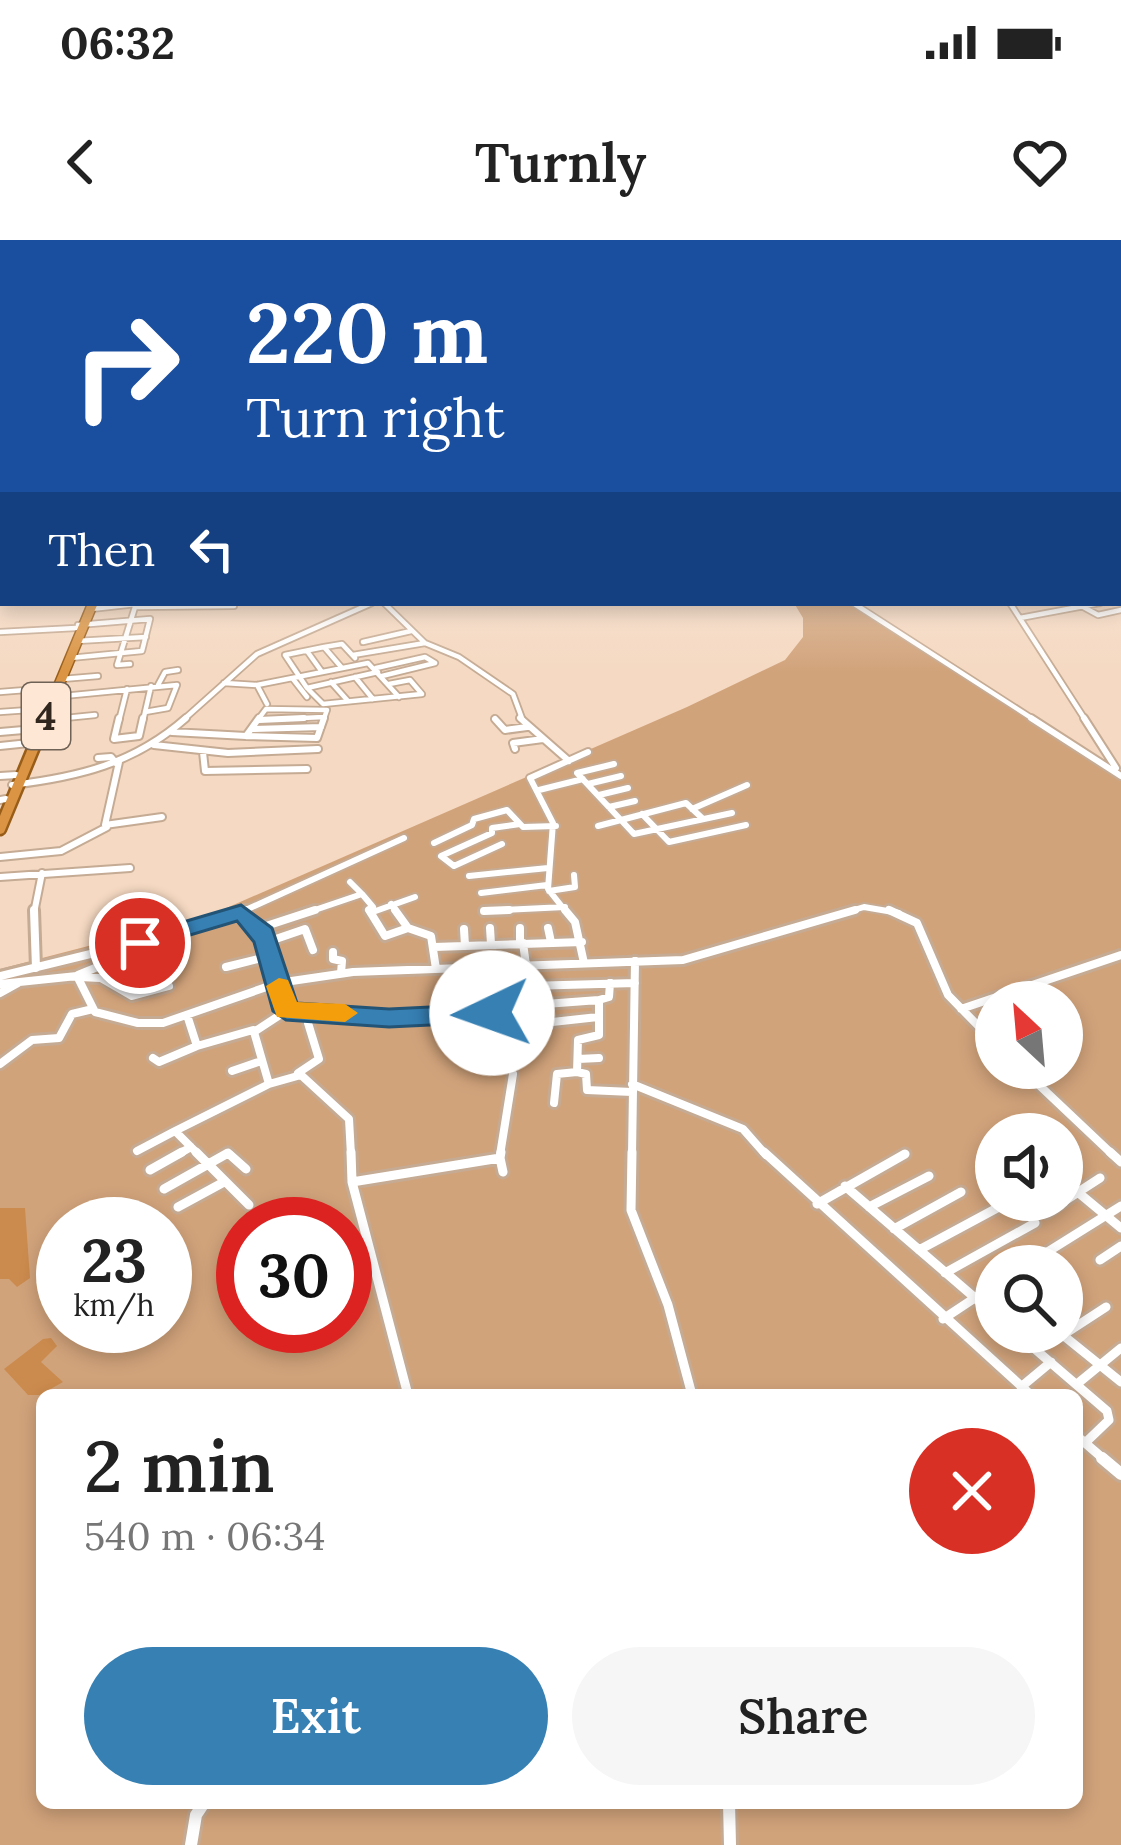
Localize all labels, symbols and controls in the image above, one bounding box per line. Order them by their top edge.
text: 06:32 [60,14,175,71]
text: Turnly [475,128,646,197]
icon: back [48,129,114,195]
icon: heart [1007,129,1073,195]
text: 220 m [246,278,488,386]
icon: right [48,288,204,444]
text: Turn right [246,383,505,452]
icon: left [179,516,245,582]
text: Then [48,521,155,578]
road number: 4 [22,683,70,749]
pin [89,892,191,994]
icon: arrive [107,910,173,976]
position arrow [429,950,555,1076]
north arrow [975,981,1083,1089]
map controls [975,981,1083,1353]
button: sound [975,1113,1083,1221]
speed limit sign: 30 [216,1197,372,1353]
text: 23 [81,1222,147,1298]
button: search [975,1245,1083,1353]
text: km/h [73,1286,155,1324]
text: 2 min [84,1420,275,1512]
button: close [909,1428,1035,1554]
text: 540 m · 06:34 [84,1511,325,1561]
button: Exit [84,1647,548,1785]
button: Share [572,1647,1035,1785]

